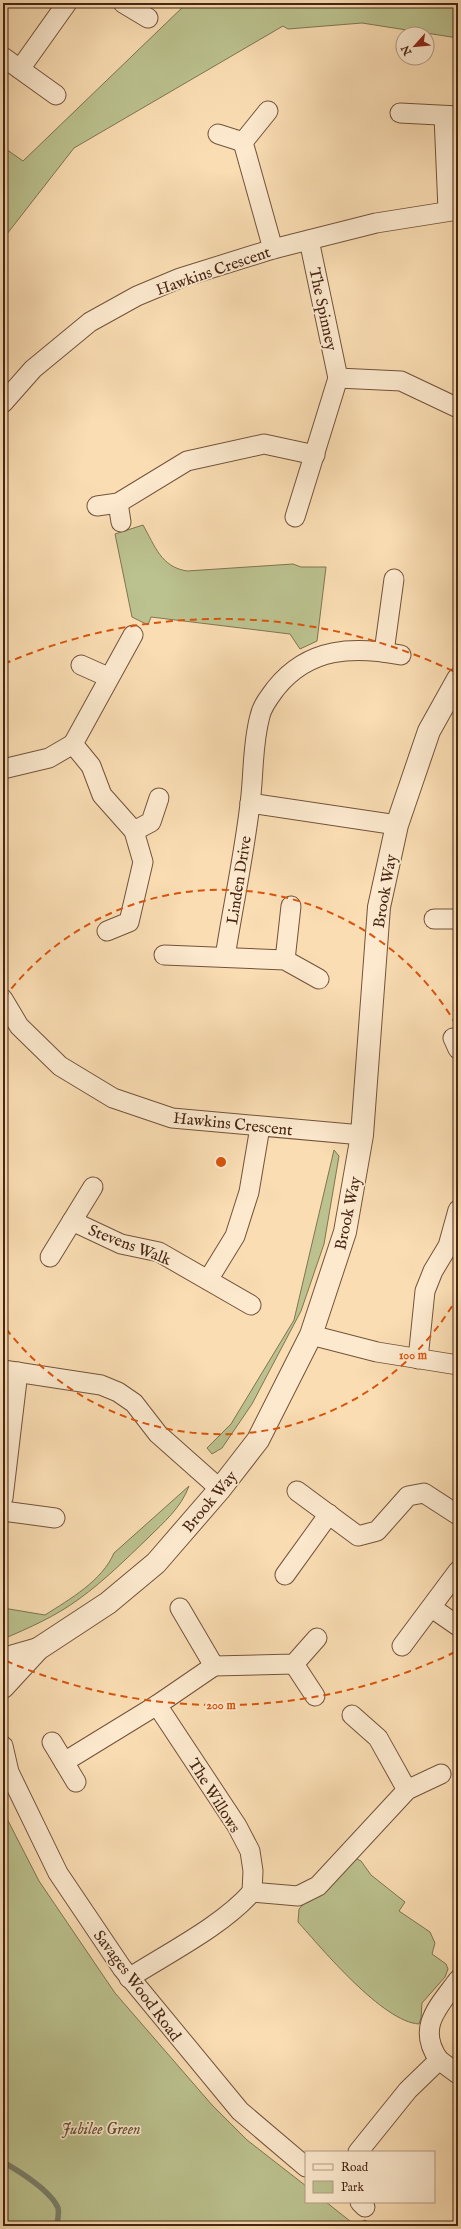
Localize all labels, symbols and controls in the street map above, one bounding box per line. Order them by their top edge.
north arrow [395,26,435,66]
text: N [398,42,416,58]
street label: Hawkins Crescent [154,243,274,301]
street label: The Spinney [303,266,341,353]
street label: Linden Drive [223,835,257,926]
street label: Brook Way [370,853,402,930]
street label: Hawkins Crescent [172,1109,294,1141]
centre of rings [214,1155,228,1169]
street label: Brook Way [331,1175,367,1252]
street label: Stevens Walk [85,1221,174,1271]
text: 100 m [399,1348,428,1363]
street label: Brook Way [179,1467,242,1537]
text: 200 m [206,1698,236,1713]
street label: The Willows [183,1755,244,1837]
street label: Savages Wood Road [88,1927,185,2046]
park label: Jubilee Green [61,2120,141,2140]
legend [305,2151,435,2203]
text: Road [341,2160,369,2175]
text: Park [341,2180,364,2195]

